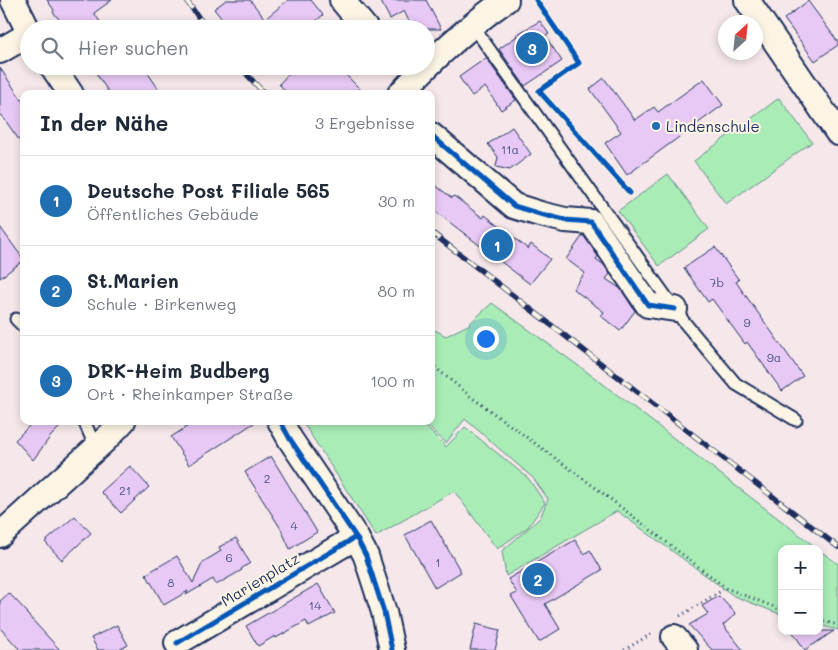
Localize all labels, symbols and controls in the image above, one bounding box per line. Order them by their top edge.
north arrow [718,15,763,60]
search box [20,20,435,75]
pin: 3 [516,29,548,67]
icon: search [38,34,66,62]
text: Hier suchen [78,35,189,60]
text: In der Nähe [40,109,168,136]
text: 3 Ergebnisse [315,112,415,133]
place label: Lindenschule [666,116,760,136]
marker: Lindenschule [650,120,662,132]
house number: 11a [501,141,519,157]
text: Deutsche Post Filiale 565 [87,178,330,203]
text: 1 [52,190,60,211]
text: 30 m [378,190,415,211]
text: Öffentliches Gebäude [87,203,259,224]
pin: 1 [481,226,513,264]
text: St.Marien [87,268,179,293]
house number: 7b [710,274,724,290]
text: 2 [52,280,60,301]
text: 80 m [378,280,415,301]
text: Schule · Birkenweg [87,293,236,314]
house number: 9 [743,314,751,330]
your location [473,326,499,352]
house number: 9a [767,349,781,365]
text: DRK-Heim Budberg [87,358,270,383]
text: 3 [51,370,61,391]
text: 100 m [370,370,415,391]
text: Ort · Rheinkamper Straße [87,383,293,404]
house number: 2 [264,470,270,486]
house number: 21 [119,482,131,498]
house number: 4 [290,517,298,533]
map controls [778,545,823,635]
button: + [778,545,823,590]
street label: Marienplatz [217,548,303,610]
house number: 6 [225,549,233,565]
house number: 1 [435,554,441,570]
pin: 2 [522,560,554,598]
house number: 8 [167,574,175,590]
button: − [778,590,823,635]
house number: 14 [309,597,321,613]

